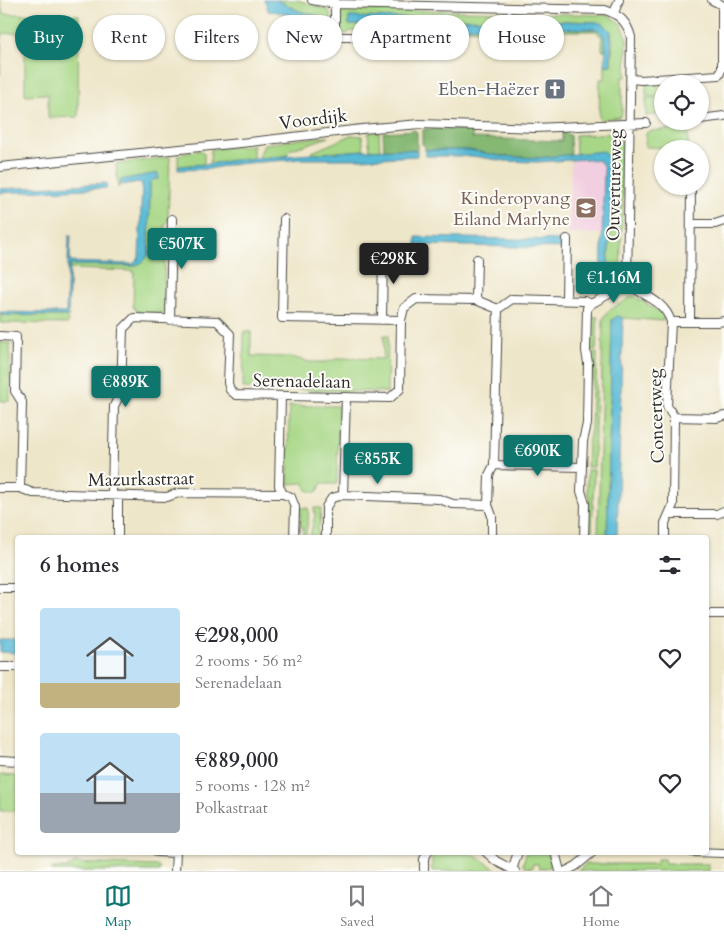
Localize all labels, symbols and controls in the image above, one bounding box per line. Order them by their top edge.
chip: Buy [15,15,83,60]
chip: Rent [93,15,165,60]
chip: Filters [175,15,258,60]
chip: New [268,15,342,60]
chip: Apartment [352,15,469,60]
chip: House [479,15,564,60]
map controls [654,75,709,195]
button: locate [654,75,709,130]
place label: Eben-Haëzer [438,77,539,102]
church icon: Eben-Haëzer [543,77,567,101]
street label: Voordijk [277,103,349,136]
street label: Ouvertureweg [601,128,628,241]
button: layers [654,140,709,195]
place label: Kinderopvang Eiland Marlyne [453,186,571,232]
school or university icon: Kinderopvang Eiland Marlyne [574,196,598,220]
pin: €507K [147,228,217,270]
text: €507K [158,233,206,255]
pin: €298K [359,242,429,285]
text: €298K [370,248,418,270]
pin: €1.16M [573,262,655,304]
text: €1.16M [587,267,641,289]
pin: €889K [91,366,161,408]
street label: Concertweg [642,367,671,464]
street label: Serenadelaan [253,368,352,395]
text: €889K [102,371,150,393]
pin: €690K [503,434,573,477]
text: €690K [514,440,562,462]
pin: €855K [343,442,413,485]
text: €855K [354,448,402,470]
street label: Mazurkastraat [88,466,195,493]
text: 6 homes [40,551,119,580]
icon: filters [656,551,684,579]
text: €298,000 [195,621,278,650]
icon: home [80,628,140,688]
icon: heart [656,644,684,672]
text: 2 rooms · 56 m² [195,650,302,672]
text: Serenadelaan [195,672,282,694]
text: €889,000 [195,746,278,775]
icon: home [80,753,140,813]
icon: heart [656,769,684,797]
text: 5 rooms · 128 m² [195,775,310,797]
text: Polkastraat [195,797,268,819]
tab: Map [104,882,132,931]
tab: Saved [340,882,374,931]
tab: Home [582,882,620,931]

